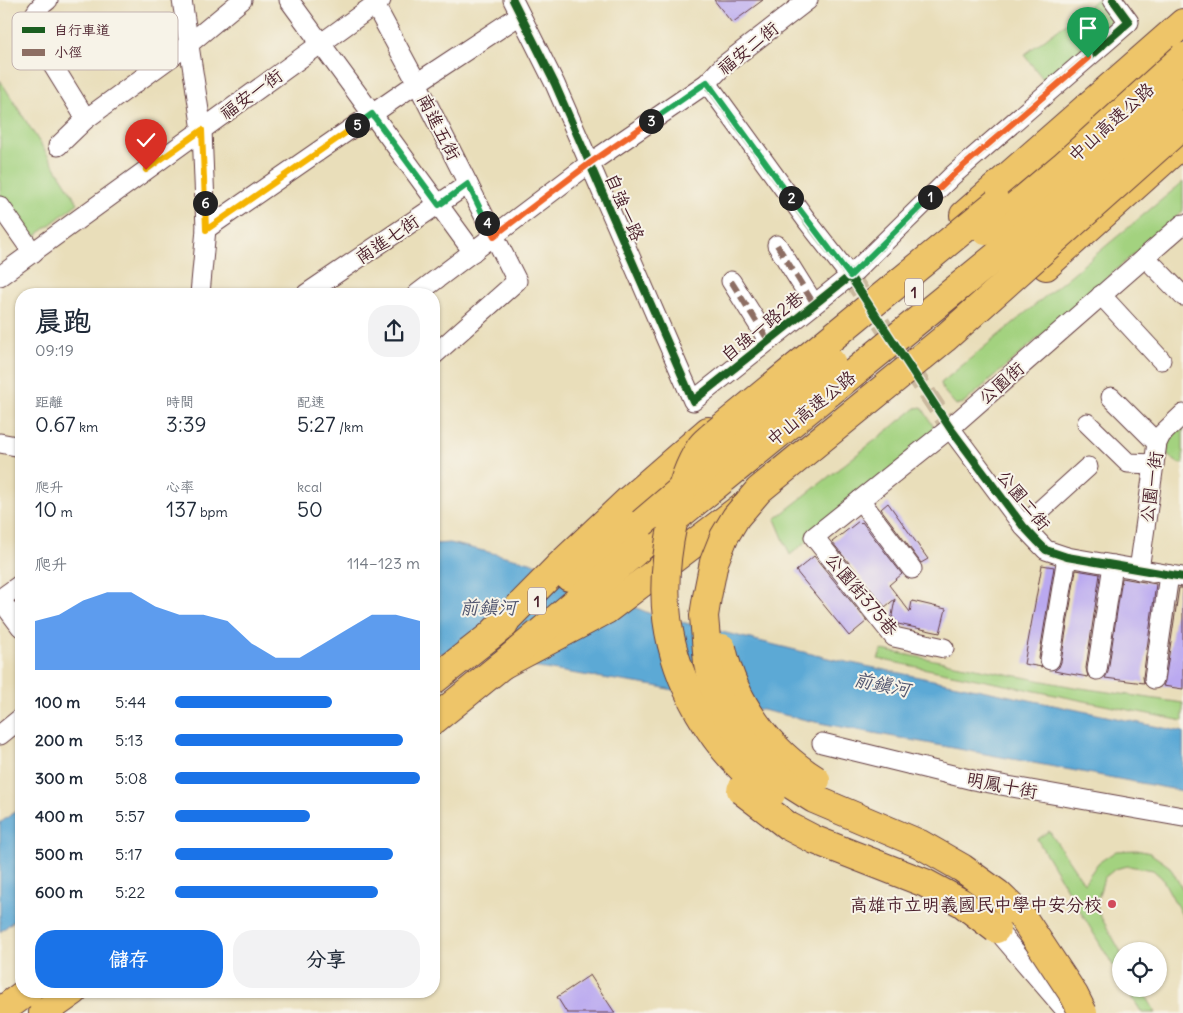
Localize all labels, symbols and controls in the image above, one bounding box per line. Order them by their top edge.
pin [1067,7,1109,58]
legend [12,12,178,70]
icon: arrive [1074,14,1102,42]
street label: 福安二街 [713,16,783,80]
text: 自行車道 [54,21,110,39]
text: 小徑 [54,43,82,61]
street label: 福安一街 [215,64,287,124]
street label: 中山高速公路 [1063,77,1159,167]
street label: 南進五街 [412,90,466,164]
pin: 3 [638,108,664,134]
pin: 5 [344,112,370,138]
text: 3 [648,112,655,130]
text: 5 [353,116,362,134]
pin [125,119,167,170]
icon: check [132,126,160,154]
street label: 自強一路 [600,169,650,245]
pin: 1 [918,184,942,210]
pin: 2 [778,186,804,210]
text: 1 [928,188,933,206]
text: 2 [788,189,795,207]
pin: 6 [192,190,218,216]
text: 6 [201,194,210,212]
street label: 南進七街 [351,209,423,269]
pin: 4 [474,210,500,236]
text: 4 [483,214,492,232]
road number: 1 [905,278,923,306]
street label: 自強一路2巷 [716,286,808,366]
text: 晨跑 [35,303,91,339]
button: share [368,305,420,357]
text: 09:19 [35,340,74,360]
street label: 公園街 [973,357,1029,409]
street label: 中山高速公路 [762,365,860,451]
text: 距離 [35,393,63,411]
text: 時間 [166,393,194,411]
text: 配速 [297,393,325,411]
text: 0.67 [35,411,76,438]
text: 3:39 [166,411,207,438]
text: 5:27 [297,411,336,438]
text: km [76,418,98,436]
text: /km [336,418,363,436]
street label: 公園一街 [1135,450,1167,524]
street label: 公園二街 [992,465,1056,535]
text: 爬升 [35,478,63,496]
text: 心率 [166,478,194,496]
text: kcal [297,478,322,496]
text: 10 [35,496,57,523]
text: 137 [166,496,197,523]
text: 50 [297,496,323,523]
text: m [57,503,73,521]
text: bpm [197,503,228,521]
street label: 公園街375巷 [821,548,903,640]
text: 114–123 m [347,553,420,573]
text: 爬升 [35,554,67,574]
road number: 1 [528,588,546,614]
water label: 前鎮河 [459,595,519,619]
water label: 前鎮河 [852,666,915,702]
text: 100 m [35,692,80,712]
text: 5:44 [115,692,146,712]
text: 200 m [35,730,83,750]
text: 5:13 [115,730,143,750]
street label: 明鳳十街 [964,767,1040,803]
text: 300 m [35,768,83,788]
text: 5:08 [115,768,148,788]
text: 400 m [35,806,83,826]
text: 5:57 [115,806,145,826]
text: 500 m [35,844,83,864]
text: 5:17 [115,844,142,864]
text: 600 m [35,882,83,902]
text: 5:22 [115,882,145,902]
place label: 高雄市立明義國民中學中安分校 [850,893,1102,916]
marker: 高雄市立明義國民中學中安分校 [1106,898,1118,910]
button: 儲存 [35,930,223,988]
button: 分享 [233,930,420,988]
map controls [1112,942,1167,997]
button: locate [1112,942,1167,997]

